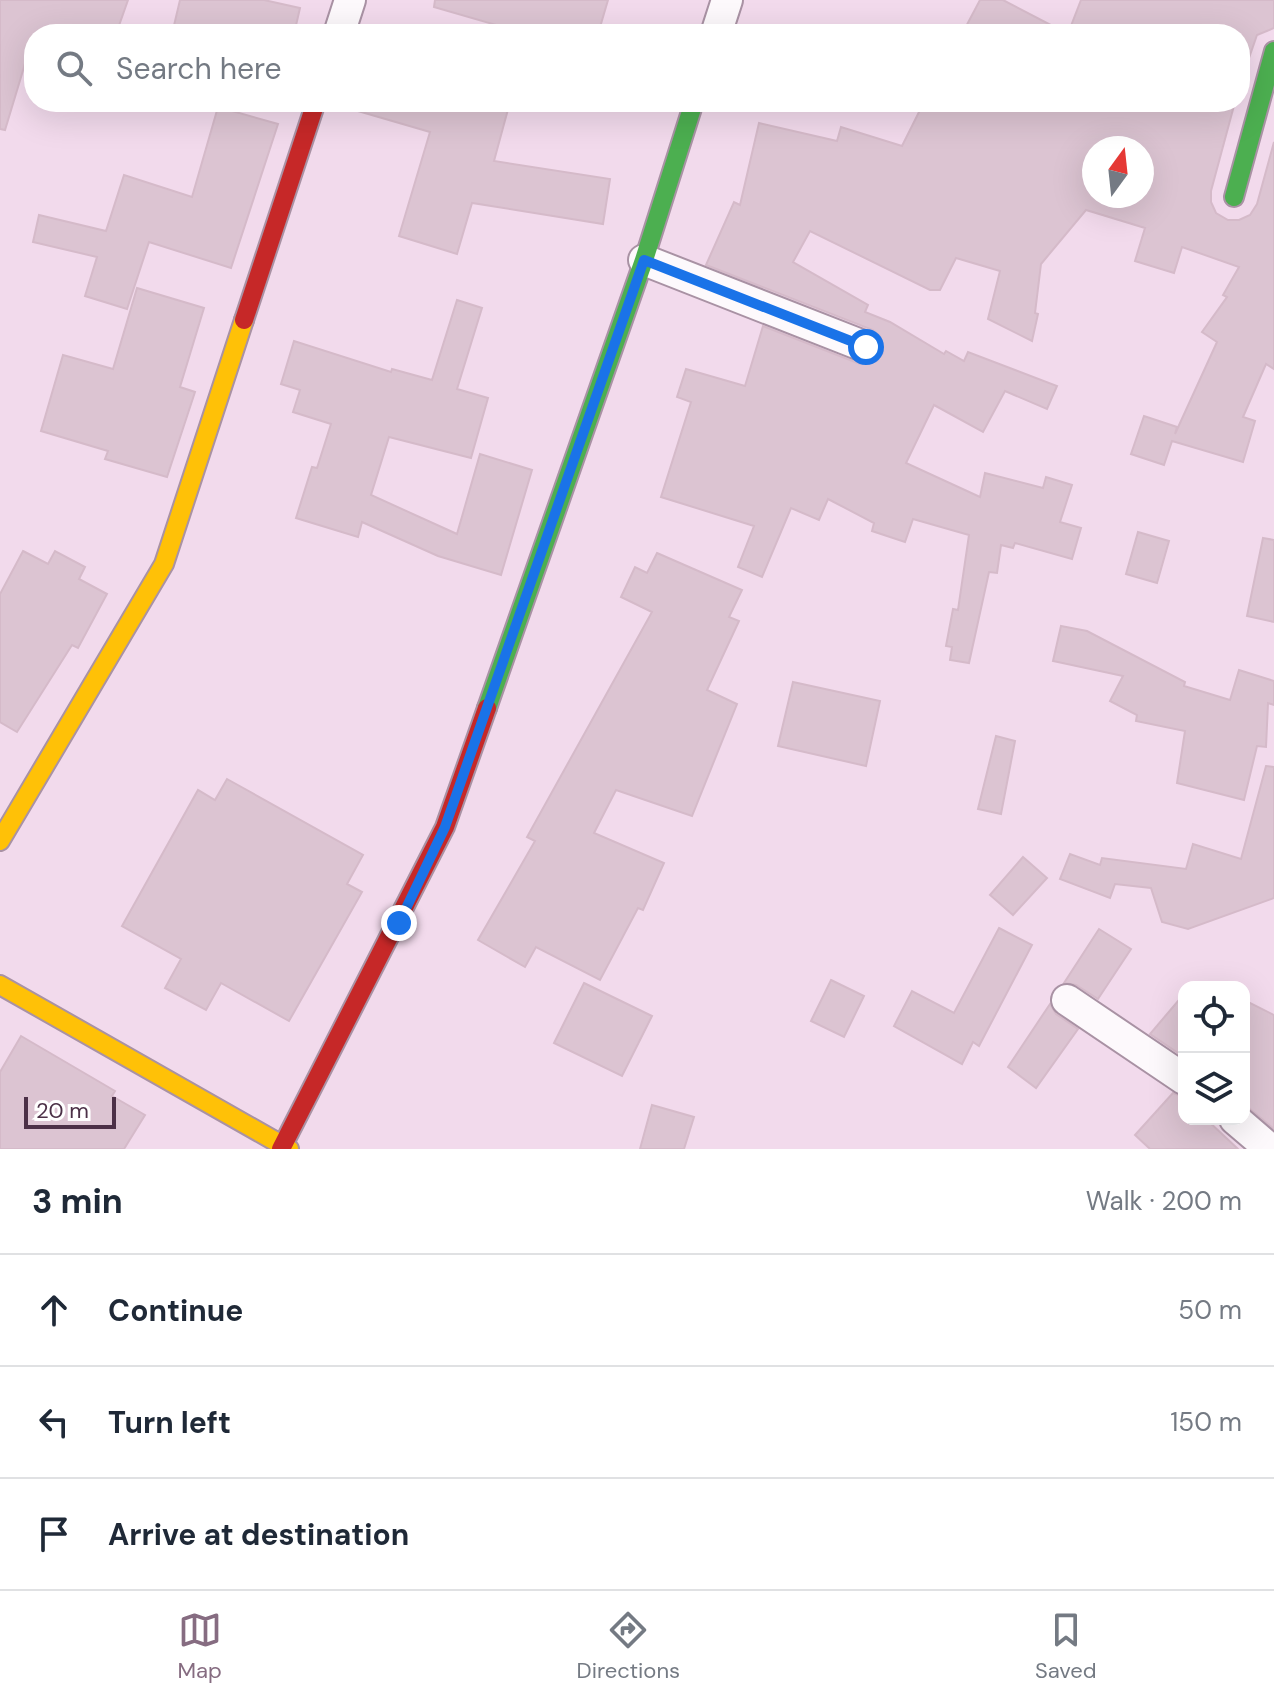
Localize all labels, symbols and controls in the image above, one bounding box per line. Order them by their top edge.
search box [24,24,1250,112]
icon: search [52,46,96,90]
text: Search here [116,49,282,88]
north arrow [1082,136,1154,208]
route start [848,329,884,365]
route end [381,905,417,941]
map controls [1178,981,1250,1125]
button: locate [1178,981,1250,1053]
button: layers [1178,1053,1250,1125]
scale bar [24,1093,116,1129]
text: 20 m [36,1096,89,1125]
text: 3 min [32,1179,123,1224]
text: Walk · 200 m [1086,1184,1242,1218]
icon: ahead [32,1288,76,1332]
text: Continue [108,1291,243,1330]
text: 50 m [1178,1293,1242,1327]
icon: left [32,1400,76,1444]
text: Turn left [108,1403,231,1442]
text: 150 m [1170,1405,1242,1439]
icon: arrive [32,1512,76,1556]
text: Arrive at destination [108,1515,409,1554]
tab: Map [177,1608,222,1685]
tab: Directions [577,1608,680,1685]
tab: Saved [1035,1608,1097,1685]

